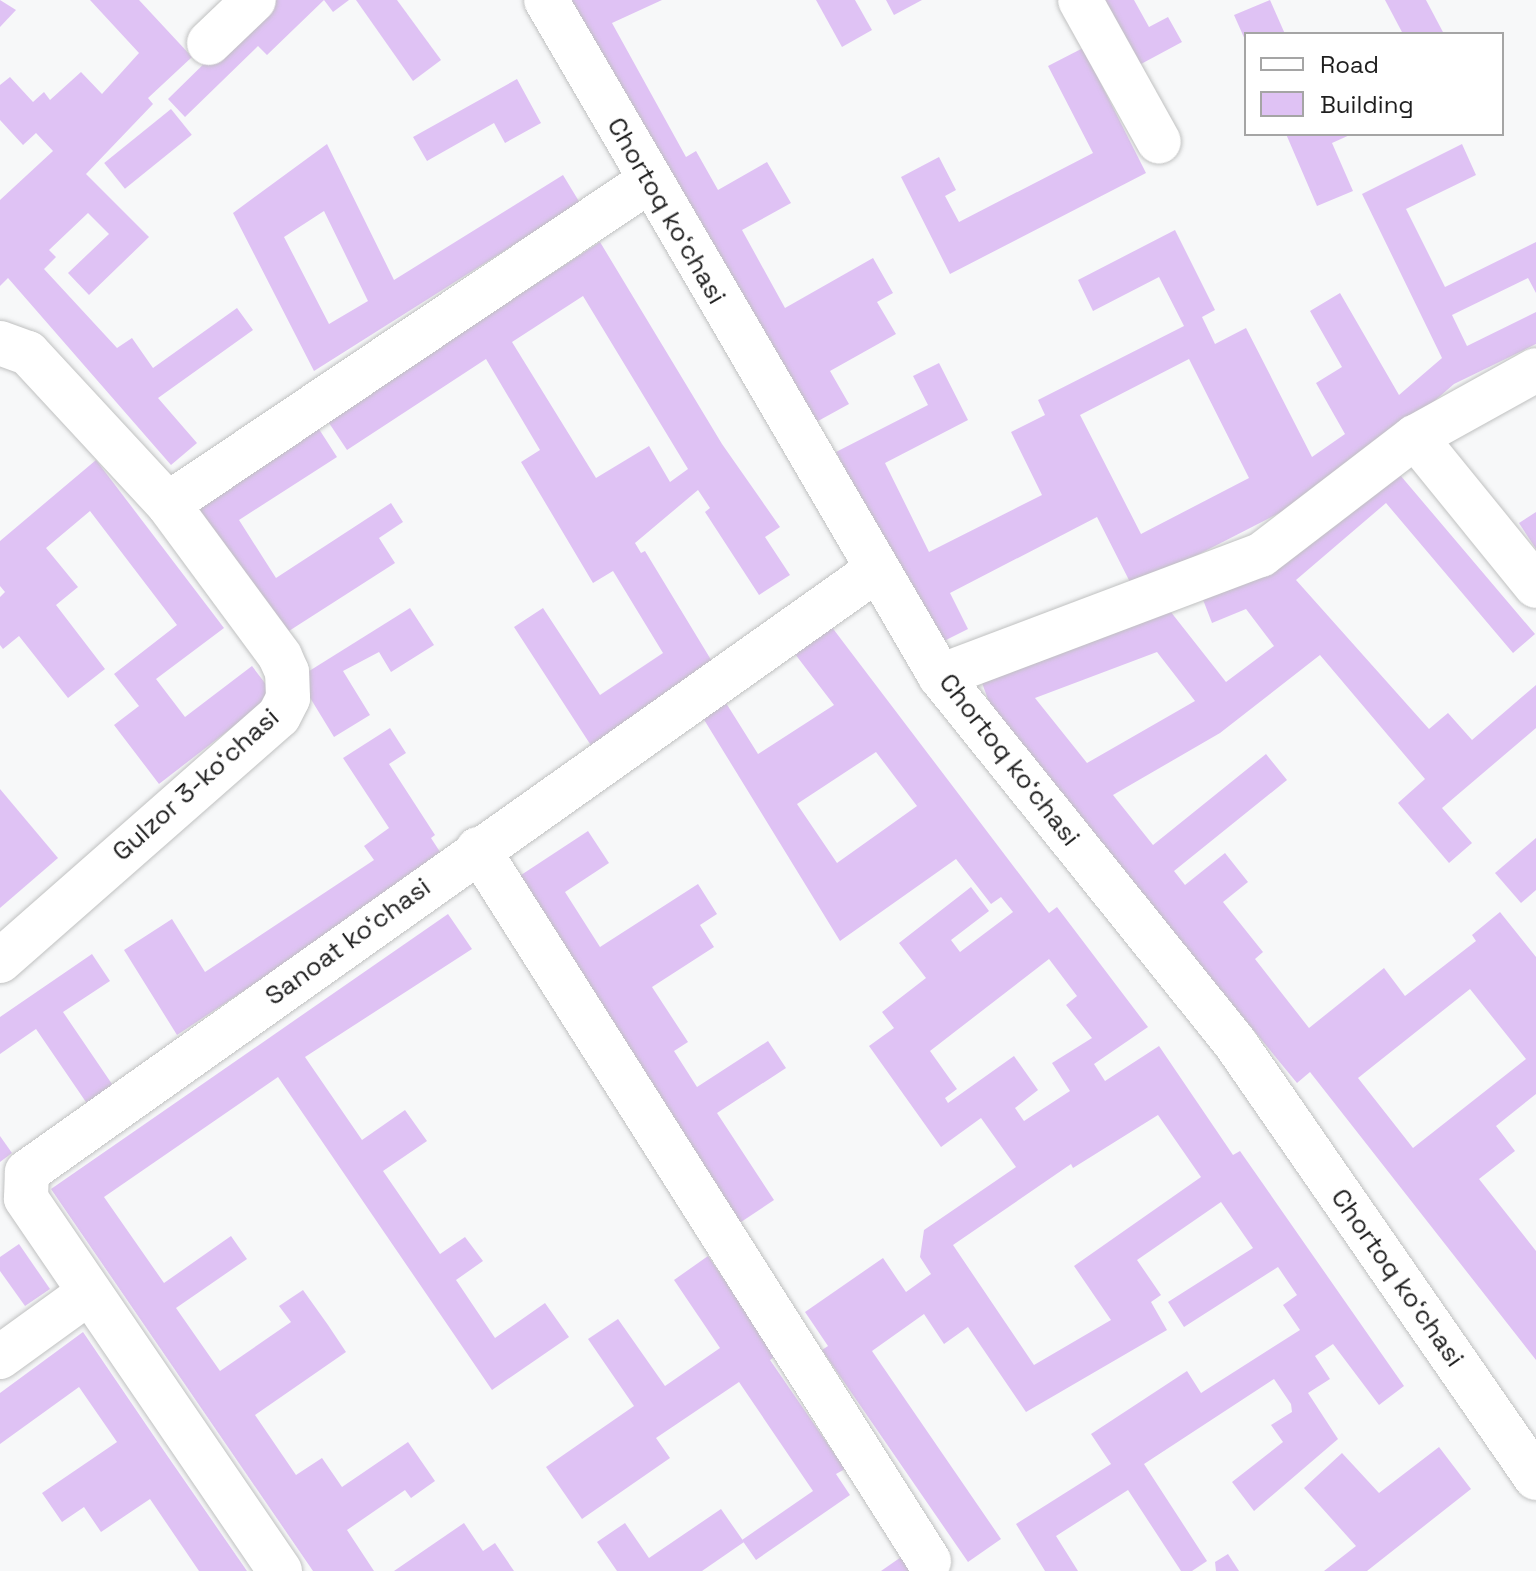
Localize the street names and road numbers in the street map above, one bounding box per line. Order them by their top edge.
street label: Chortoq koʻchasi [600,112,732,310]
street label: Chortoq koʻchasi [932,668,1086,852]
street label: Gulzor 3-koʻchasi [106,702,286,868]
street label: Sanoat koʻchasi [259,872,437,1012]
street label: Chortoq koʻchasi [1324,1183,1470,1373]

